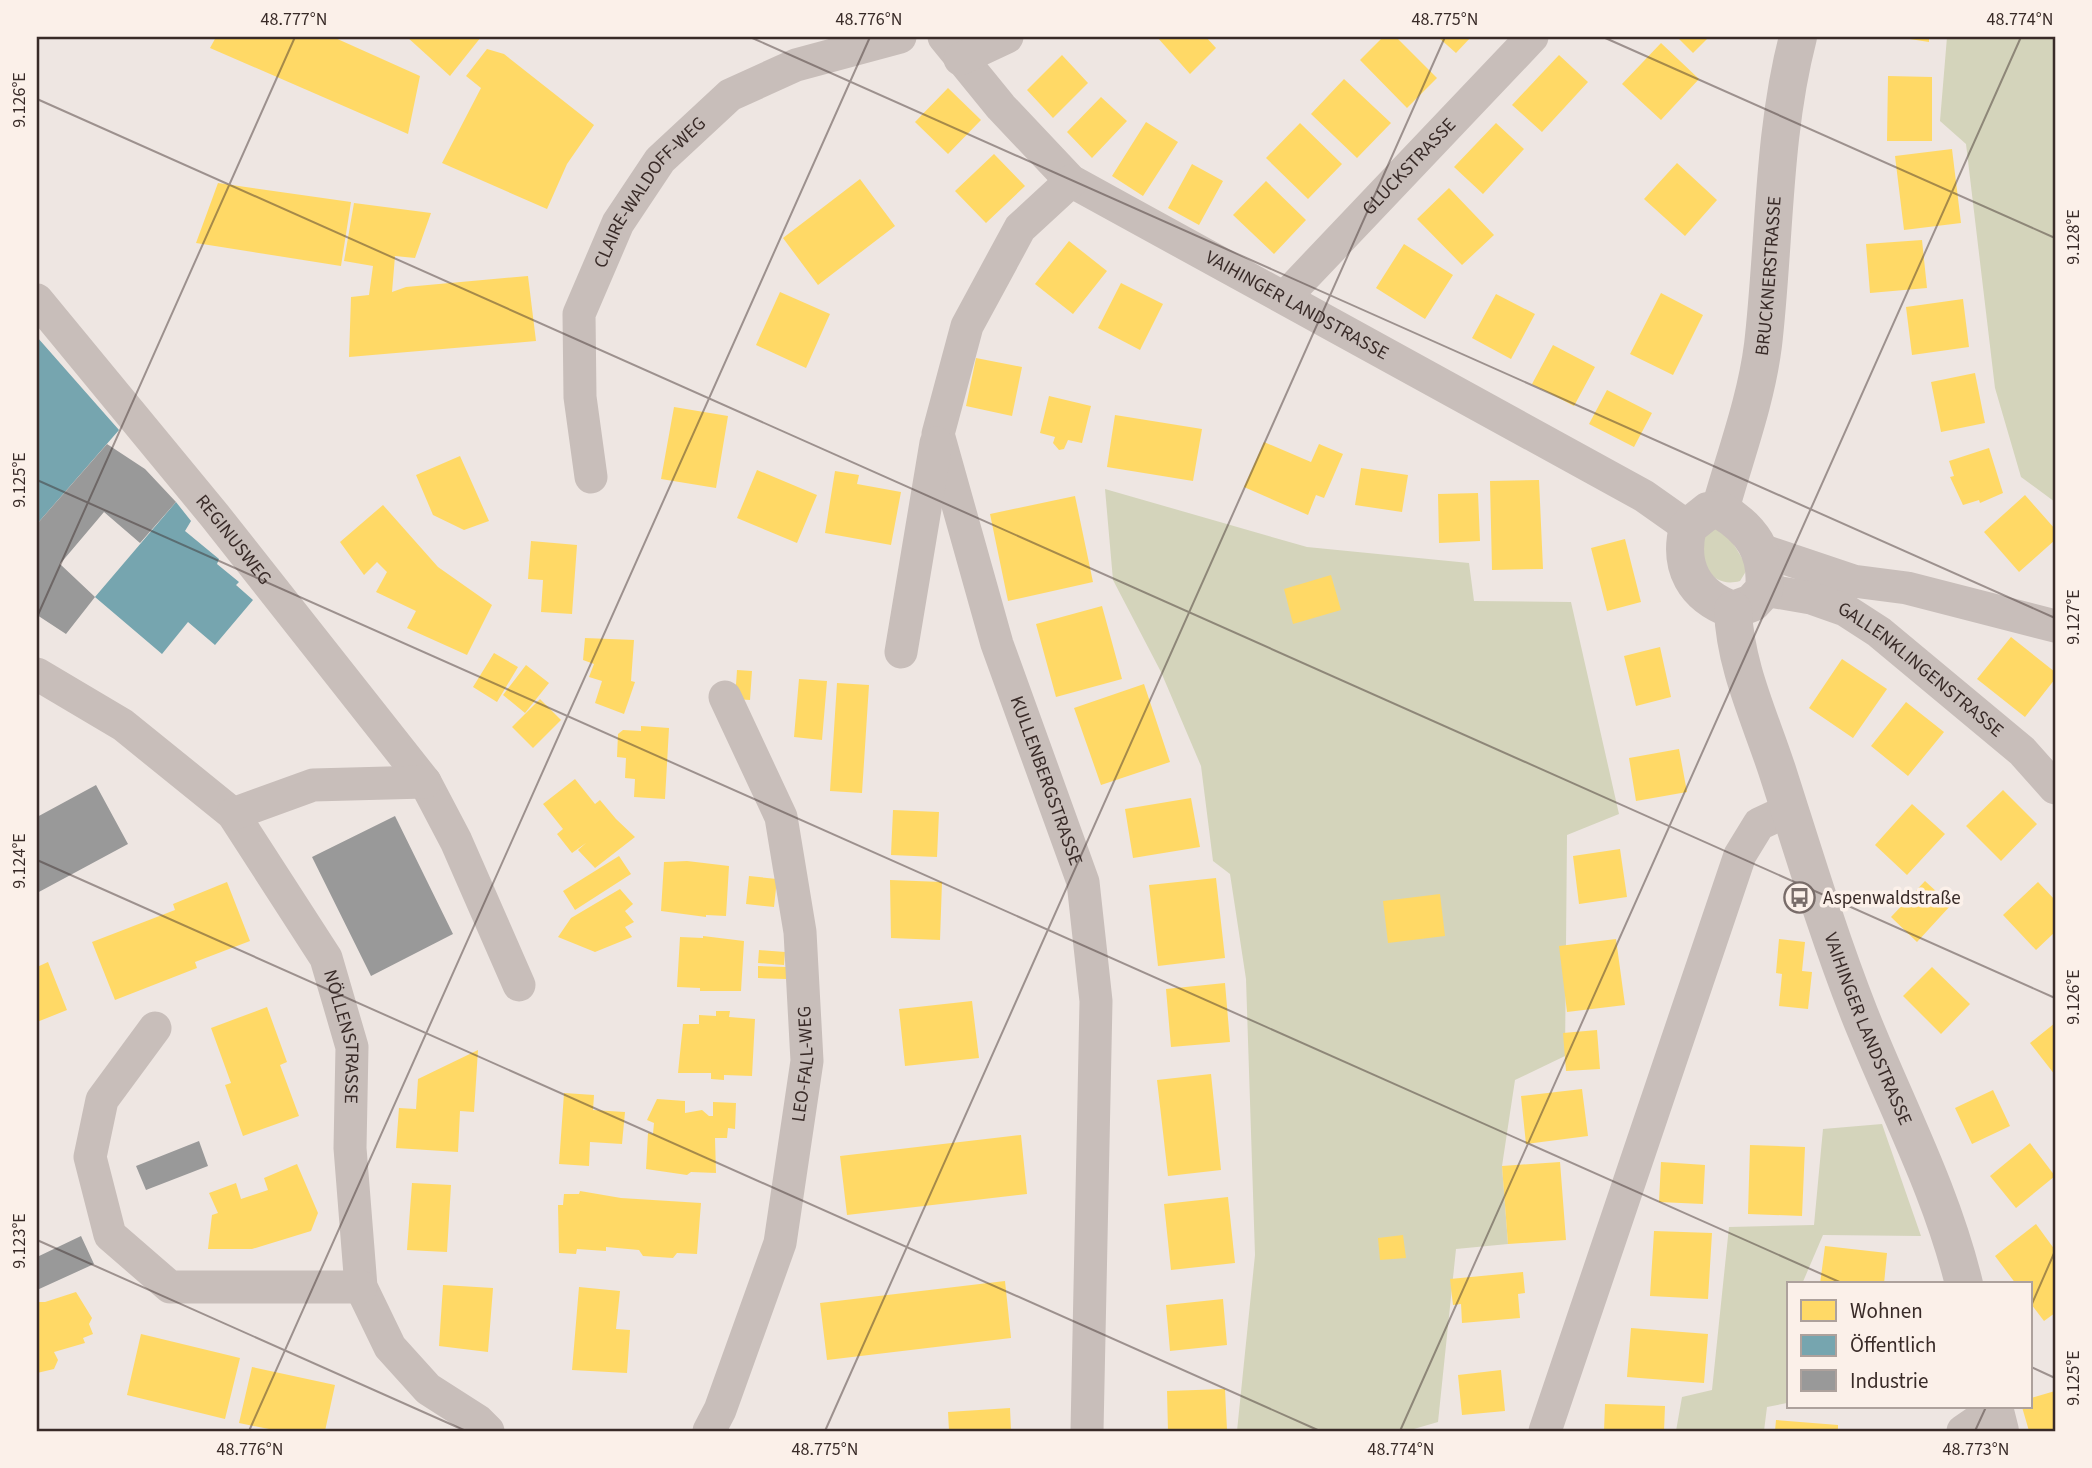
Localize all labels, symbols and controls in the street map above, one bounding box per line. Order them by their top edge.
text: 48.777°N [261,7,327,32]
text: 48.776°N [836,7,902,32]
text: 48.775°N [1412,7,1478,32]
text: 48.774°N [1987,7,2053,32]
text: 9.126°E [7,72,32,128]
street label: CLAIRE-WALDOFF-WEG [587,110,712,272]
street label: GLUCKSTRASSE [1356,112,1462,221]
street label: BRUCKNERSTRASSE [1748,195,1788,358]
text: 9.128°E [2061,209,2086,265]
street label: VAIHINGER LANDSTRASSE [1200,244,1394,367]
text: 9.125°E [7,452,32,508]
street label: REGINUSWEG [189,489,278,591]
text: 9.127°E [2061,589,2086,645]
street label: GALLENKLINGENSTRASSE [1834,595,2009,744]
street label: KULLENBERGSTRASSE [1003,692,1089,869]
text: 9.124°E [7,833,32,889]
bus stop icon: Aspenwaldstraße [1783,881,1817,915]
place label: Aspenwaldstraße [1823,885,1961,912]
street label: VAIHINGER LANDSTRASSE [1817,929,1919,1129]
street label: NÖLLENSTRASSE [317,966,366,1104]
text: 9.126°E [2061,969,2086,1025]
street label: LEO-FALL-WEG [785,1005,821,1124]
text: 9.123°E [7,1213,32,1269]
legend [1787,1282,2032,1408]
text: Wohnen [1850,1296,1923,1326]
text: Öffentlich [1850,1330,1936,1360]
text: 9.125°E [2061,1350,2086,1406]
text: Industrie [1850,1366,1928,1396]
text: 48.776°N [217,1437,283,1462]
text: 48.775°N [792,1437,858,1462]
text: 48.774°N [1368,1437,1434,1462]
text: 48.773°N [1943,1437,2009,1462]

